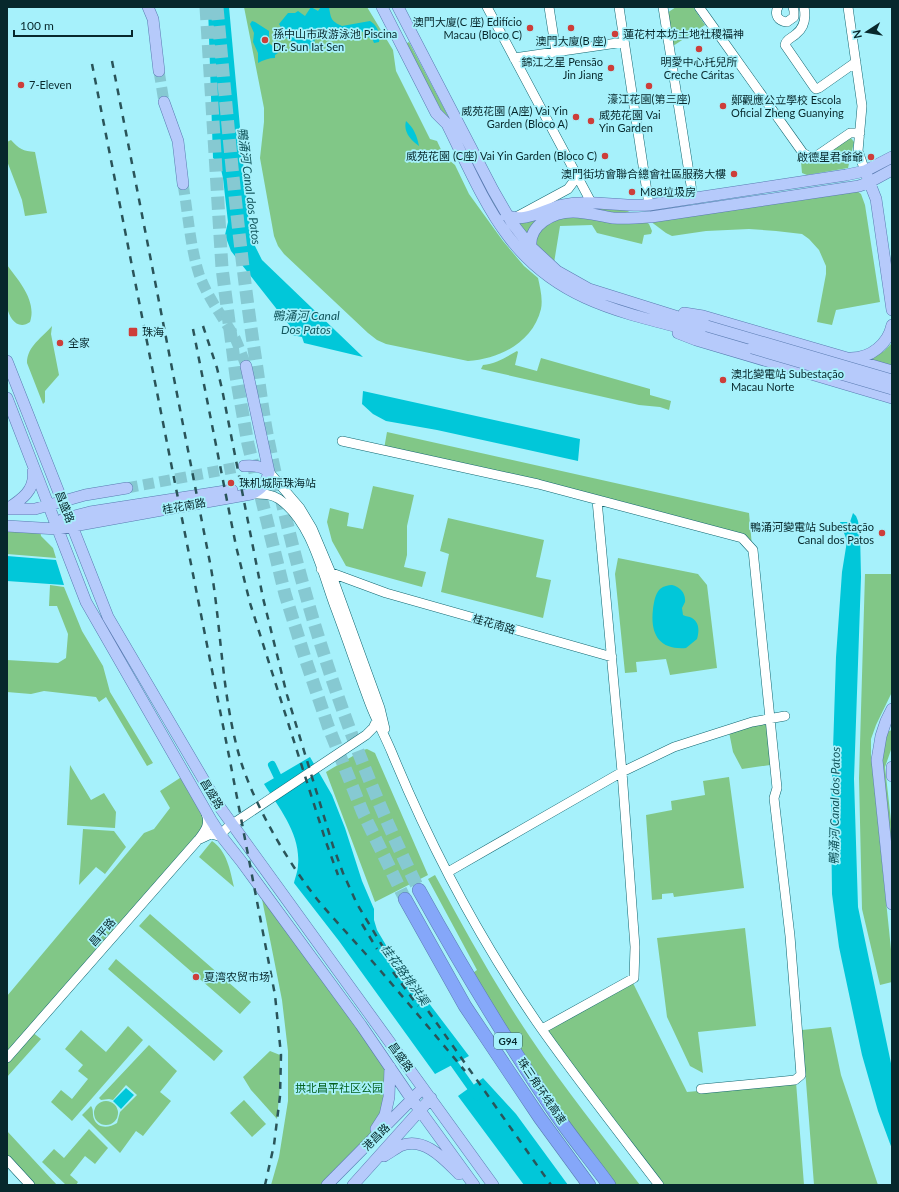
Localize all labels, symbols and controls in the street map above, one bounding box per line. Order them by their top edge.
scale bar [14,12,132,38]
north arrow [847,12,887,52]
place label: 澳門大廈(C 座) Edifício Macau (Bloco C) [413,15,522,41]
text: 100 m [20,18,54,33]
marker: 澳門大廈(C 座) Edifício Macau (Bloco C) [525,23,535,33]
marker: 澳門大廈(B 座) [566,23,576,33]
place label: 孫中山市政游泳池 Piscina Dr. Sun Iat Sen [273,27,397,53]
place label: 蓮花村本坊土地社稷福神 [623,27,744,40]
marker: 蓮花村本坊土地社稷福神 [610,29,620,39]
text: N [849,29,864,40]
place label: 澳門大廈(B 座) [536,34,606,47]
marker: 孫中山市政游泳池 Piscina Dr. Sun Iat Sen [260,35,270,45]
marker: 明愛中心托兒所 Creche Cáritas [694,44,704,54]
place label: 錦江之星 Pensão Jin Jiang [521,55,603,81]
place label: 明愛中心托兒所 Creche Cáritas [661,55,738,81]
marker: 錦江之星 Pensão Jin Jiang [606,63,616,73]
place label: 7-Eleven [29,78,72,91]
marker: 7-Eleven [16,80,26,90]
marker: 濠江花園(第三座) [644,81,654,91]
place label: 濠江花園(第三座) [608,92,690,105]
place label: 鄭觀應公立學校 Escola Oficial Zheng Guanying [731,93,844,119]
marker: 鄭觀應公立學校 Escola Oficial Zheng Guanying [718,101,728,111]
place label: 威苑花園 (A座) Vai Yin Garden (Bloco A) [461,104,568,130]
place label: 威苑花園 Vai Yin Garden [599,108,661,134]
marker: 威苑花園 (A座) Vai Yin Garden (Bloco A) [571,112,581,122]
marker: 威苑花園 Vai Yin Garden [586,116,596,126]
water label: 鴨涌河 Canal dos Patos [235,126,264,246]
place label: 威苑花園 (C座) Vai Yin Garden (Bloco C) [406,149,597,162]
place label: 啟德星君爺爺 [797,150,863,163]
marker: 威苑花園 (C座) Vai Yin Garden (Bloco C) [600,151,610,161]
marker: 啟德星君爺爺 [866,152,876,162]
place label: 澳門街坊會聯合總會社區服務大樓 [561,167,726,180]
marker: 澳門街坊會聯合總會社區服務大樓 [729,169,739,179]
place label: M88垃圾房 [640,185,696,198]
marker: M88垃圾房 [627,187,637,197]
water label: 鴨涌河 Canal Dos Patos [272,308,340,337]
place label: 珠海 [142,325,164,338]
marker: 珠海 [127,326,139,338]
place label: 全家 [68,336,90,349]
marker: 全家 [55,338,65,348]
place label: 澳北變電站 Subestação Macau Norte [731,367,844,393]
marker: 澳北變電站 Subestação Macau Norte [718,375,728,385]
place label: 珠机城际珠海站 [239,476,316,489]
marker: 珠机城际珠海站 [226,478,236,488]
street label: 昌盛路 [53,489,77,525]
street label: 桂花南路 [161,495,207,516]
place label: 鴨涌河變電站 Subestação Canal dos Patos [750,520,874,546]
marker: 鴨涌河變電站 Subestação Canal dos Patos [877,528,887,538]
street label: 桂花南路 [471,611,517,636]
water label: 鴨涌河 Canal dos Patos [826,747,843,865]
street label: 昌盛路 [198,776,226,811]
street label: 昌平路 [86,915,117,948]
water label: 桂花路排洪渠 [378,941,434,1010]
place label: 夏湾农贸市场 [204,970,270,983]
marker: 夏湾农贸市场 [191,972,201,982]
road number: G94 [494,1033,522,1049]
street label: 昌盛路 [386,1040,416,1074]
street label: 珠三角环线高速 [515,1055,569,1126]
park label: 拱北昌平社区公园 [295,1081,383,1094]
street label: 港昌路 [359,1120,392,1153]

